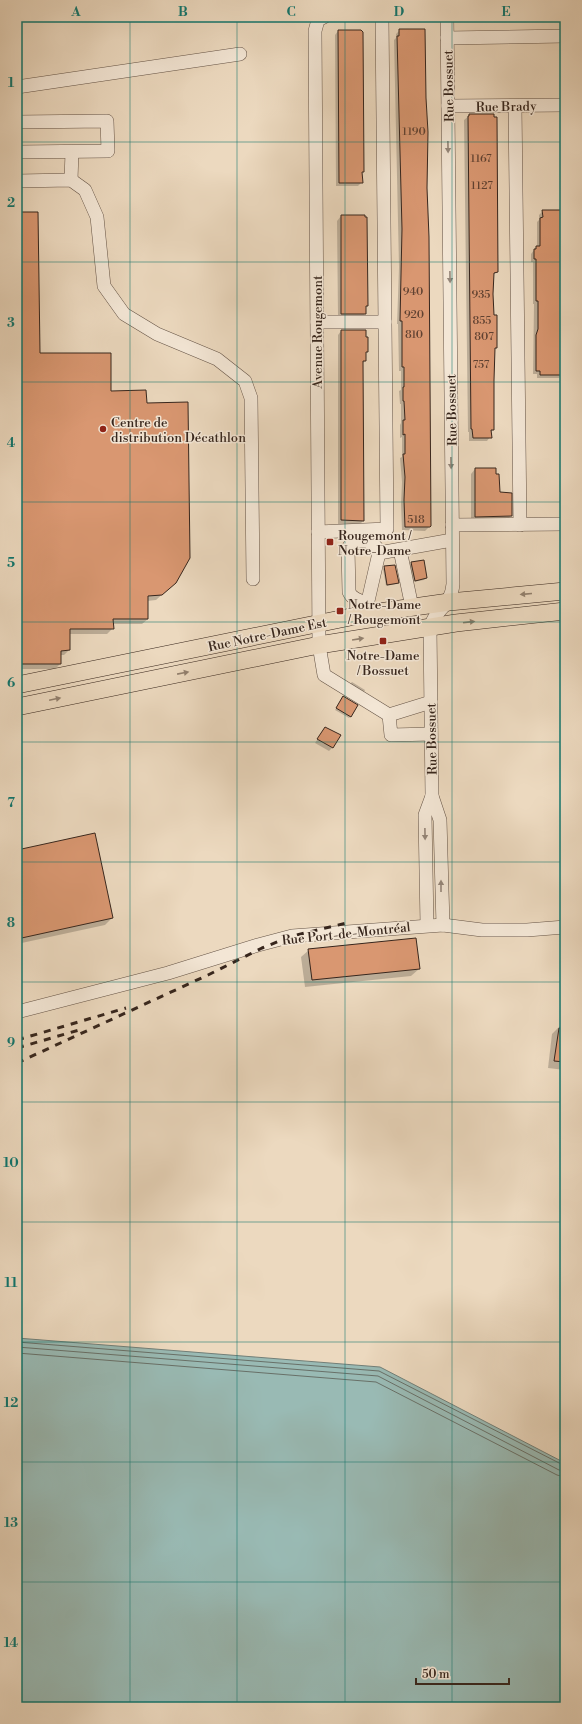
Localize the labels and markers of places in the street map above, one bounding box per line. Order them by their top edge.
place label: Centre de distribution Décathlon [111,415,246,446]
marker: Centre de distribution Décathlon [98,424,108,434]
place label: Rougemont / Notre-Dame [338,528,412,559]
marker: Rougemont / Notre-Dame [325,537,335,547]
place label: Notre-Dame / Rougemont [347,597,422,628]
marker: Notre-Dame / Rougemont [335,606,345,616]
marker: Notre-Dame / Bossuet [378,636,388,646]
place label: Notre-Dame / Bossuet [346,648,420,679]

